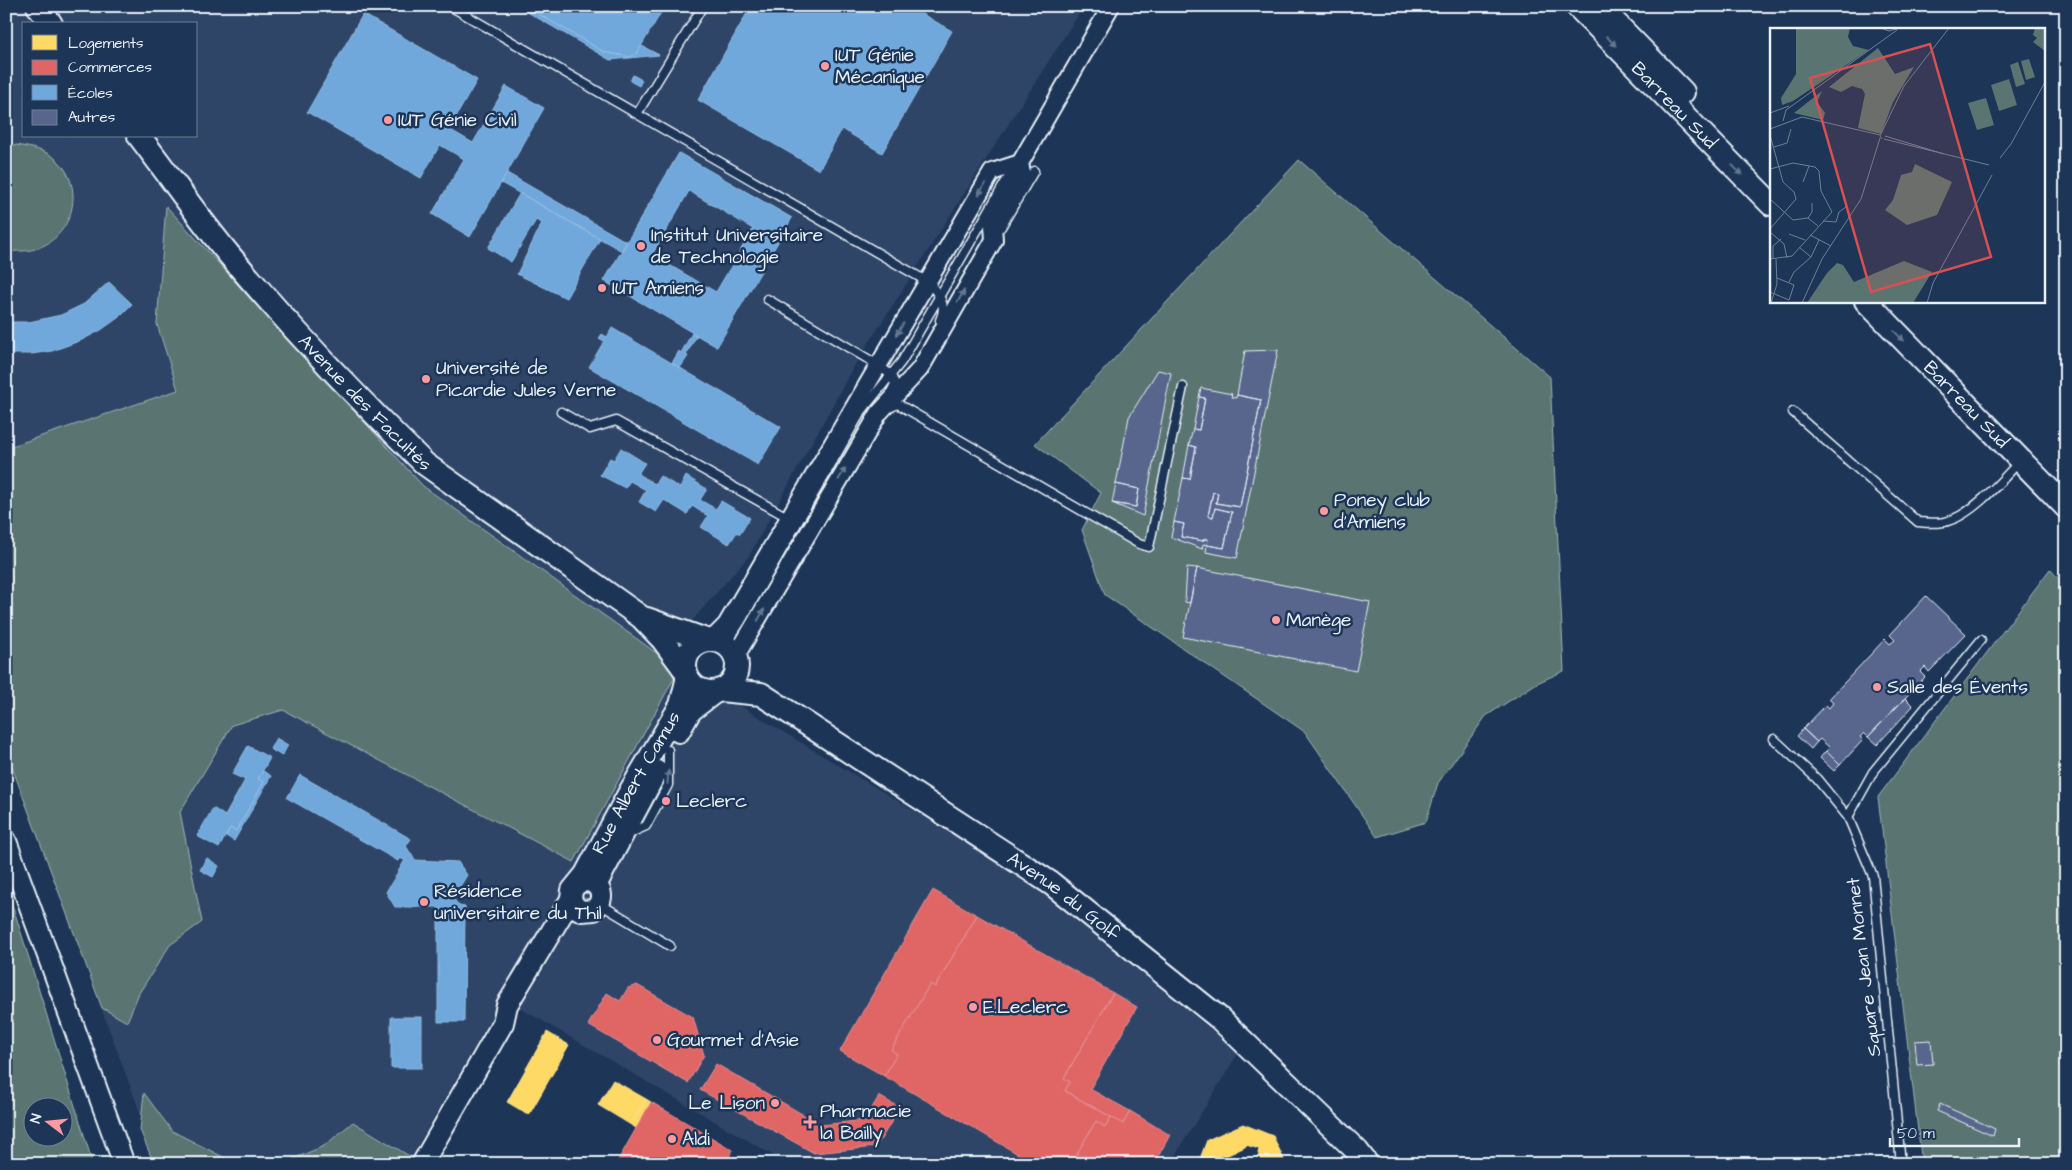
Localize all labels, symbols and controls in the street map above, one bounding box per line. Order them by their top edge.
legend [22,22,198,138]
inset map [1770,28,2044,302]
text: Logements [68,33,144,55]
one-way arrow [1605,35,1617,47]
place label: IUT Génie Mécanique [835,42,925,91]
street label: Barreau Sud [1625,55,1724,155]
text: Commerces [68,57,152,78]
marker: IUT Génie Mécanique [819,60,831,72]
text: Écoles [68,83,113,104]
text: Autres [68,107,116,128]
place label: IUT Génie Civil [398,107,517,134]
marker: IUT Génie Civil [382,114,394,126]
one-way arrow [1731,163,1743,175]
one-way arrow [978,182,987,195]
place label: Institut Universitaire de Technologie [651,222,823,272]
marker: Institut Universitaire de Technologie [635,240,647,252]
place label: IUT Amiens [612,275,704,302]
marker: IUT Amiens [596,282,608,294]
one-way arrow [957,290,966,303]
one-way arrow [896,321,904,336]
street label: Avenue des Facultés [292,328,437,478]
one-way arrow [1893,330,1905,342]
street label: Barreau Sud [1917,354,2016,454]
place label: Université de Picardie Jules Verne [436,355,616,404]
marker: Université de Picardie Jules Verne [420,373,432,385]
one-way arrow [838,468,847,481]
place label: Poney club d'Amiens [1334,487,1430,536]
marker: Poney club d'Amiens [1318,505,1330,517]
one-way arrow [757,607,765,622]
place label: Manège [1286,607,1351,635]
marker: Manège [1270,614,1282,626]
place label: Salle des Évents [1887,674,2028,701]
marker: Salle des Évents [1871,681,1883,693]
street label: Rue Albert Camus [585,706,687,859]
one-way arrow [665,769,673,785]
place label: Leclerc [676,788,747,815]
marker: Leclerc [660,795,672,807]
street label: Avenue du Golf [1002,845,1126,947]
street label: Square Jean Monnet [1840,876,1888,1058]
place label: Résidence universitaire du Thil [434,878,602,927]
marker: Résidence universitaire du Thil [418,896,430,908]
place label: E.Leclerc [983,994,1068,1021]
marker: E.Leclerc [967,1001,979,1013]
place label: Gourmet d'Asie [667,1027,799,1054]
marker: Gourmet d'Asie [651,1034,663,1046]
place label: Le Lison [688,1090,765,1117]
marker: Le Lison [769,1097,781,1109]
north arrow [22,1098,72,1148]
place label: Pharmacie la Bailly [820,1098,911,1148]
text: N [26,1112,47,1126]
scale bar [1890,1115,2018,1147]
marker: Pharmacie la Bailly [804,1116,816,1128]
text: 50 m [1897,1123,1935,1144]
place label: Aldi [682,1126,710,1153]
marker: Aldi [666,1133,678,1145]

